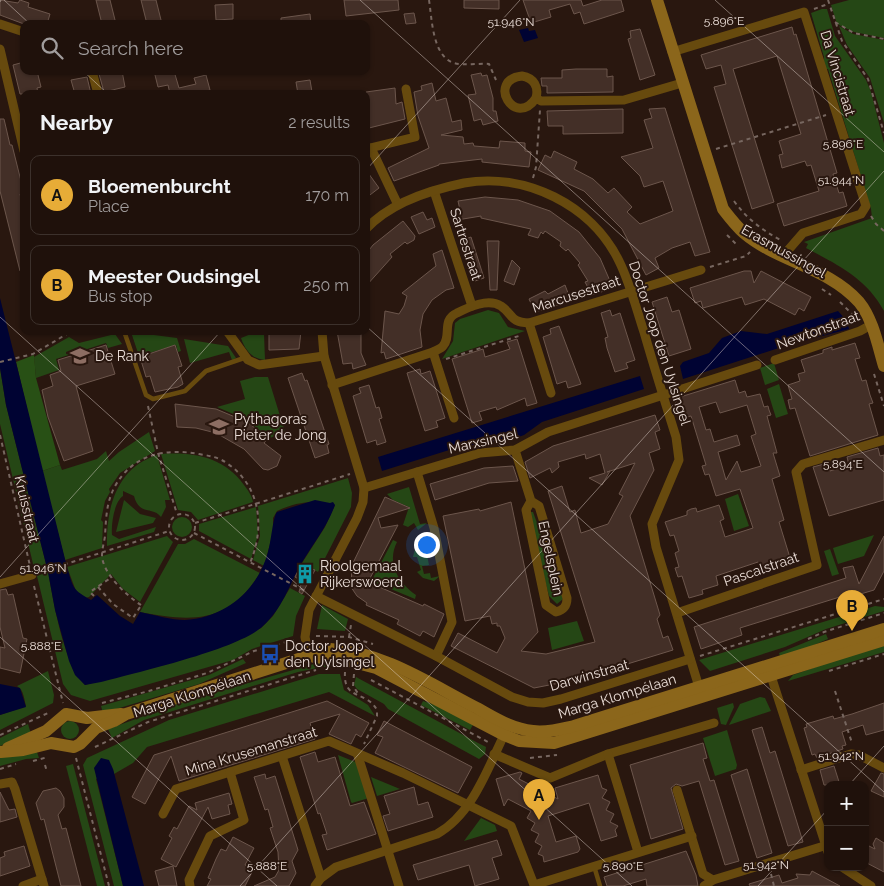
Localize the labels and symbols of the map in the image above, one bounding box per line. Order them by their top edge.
text: 5.896°E [704,14,744,28]
text: 51.946°N [487,15,535,29]
street label: Da Vincistraat [817,28,859,118]
text: 5.896°E [823,137,863,151]
text: 51.944°N [818,173,864,187]
street label: Sartrestraat [447,206,485,282]
street label: Erasmussingel [739,221,829,281]
street label: Doctor Joop den Uylsingel [626,259,694,427]
street label: Marcusestraat [530,272,622,316]
street label: Newtonstraat [774,307,862,352]
school or university icon: De Rank [69,345,91,367]
place label: De Rank [95,348,150,364]
place label: Pythagoras Pieter de Jong [234,411,327,443]
school or university icon: Pythagoras Pieter de Jong [208,416,230,438]
street label: Marxsingel [447,425,519,457]
text: 5.894°E [823,457,863,471]
street label: Kruisstraat [12,474,43,544]
street label: Engelsplein [535,519,567,597]
your location [414,532,440,558]
street label: Pascalstraat [721,549,801,589]
place label: Rioolgemaal Rijkerswoerd [320,558,403,590]
text: 51.946°N [19,561,67,575]
building icon: Rioolgemaal Rijkerswoerd [294,563,316,585]
pin: B [836,590,868,631]
place label: Doctor Joop den Uylsingel [285,638,374,670]
text: 5.888°E [21,639,61,653]
bus stop icon: Doctor Joop den Uylsingel [259,643,281,665]
street label: Darwinstraat [548,656,631,694]
street label: Marga Klompélaan [131,667,253,721]
street label: Marga Klompélaan [556,670,678,722]
street label: Mina Krusemanstraat [183,723,319,779]
text: 51.942°N [818,749,864,763]
pin: A [523,779,555,820]
text: 51.942°N [743,858,789,872]
text: 5.888°E [247,859,287,873]
text: 5.890°E [603,859,643,873]

